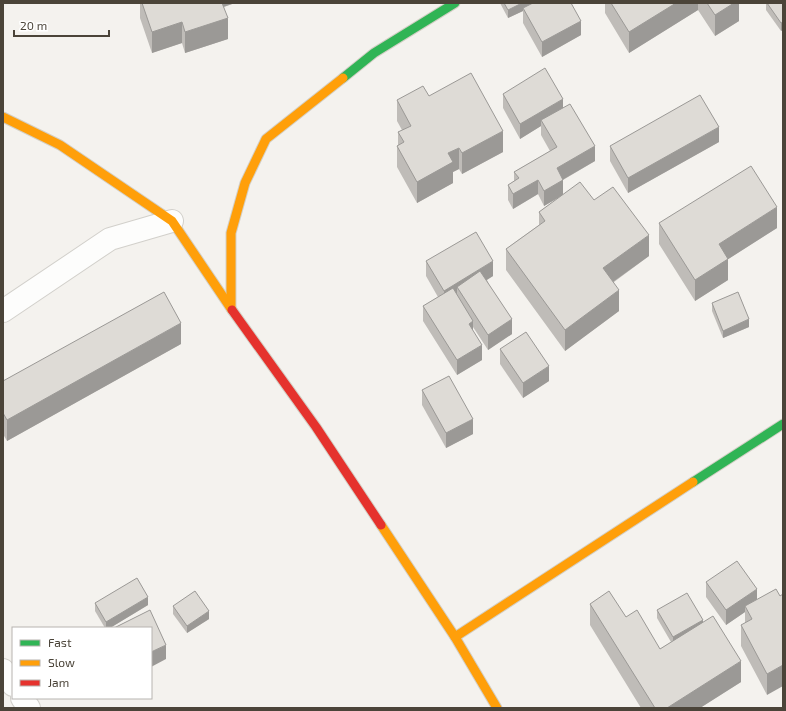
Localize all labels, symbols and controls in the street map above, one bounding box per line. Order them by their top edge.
scale bar [14,12,109,38]
text: 20 m [20,18,47,32]
legend [12,627,152,699]
text: Fast [48,635,72,649]
text: Slow [48,655,75,669]
text: Jam [48,675,69,689]

